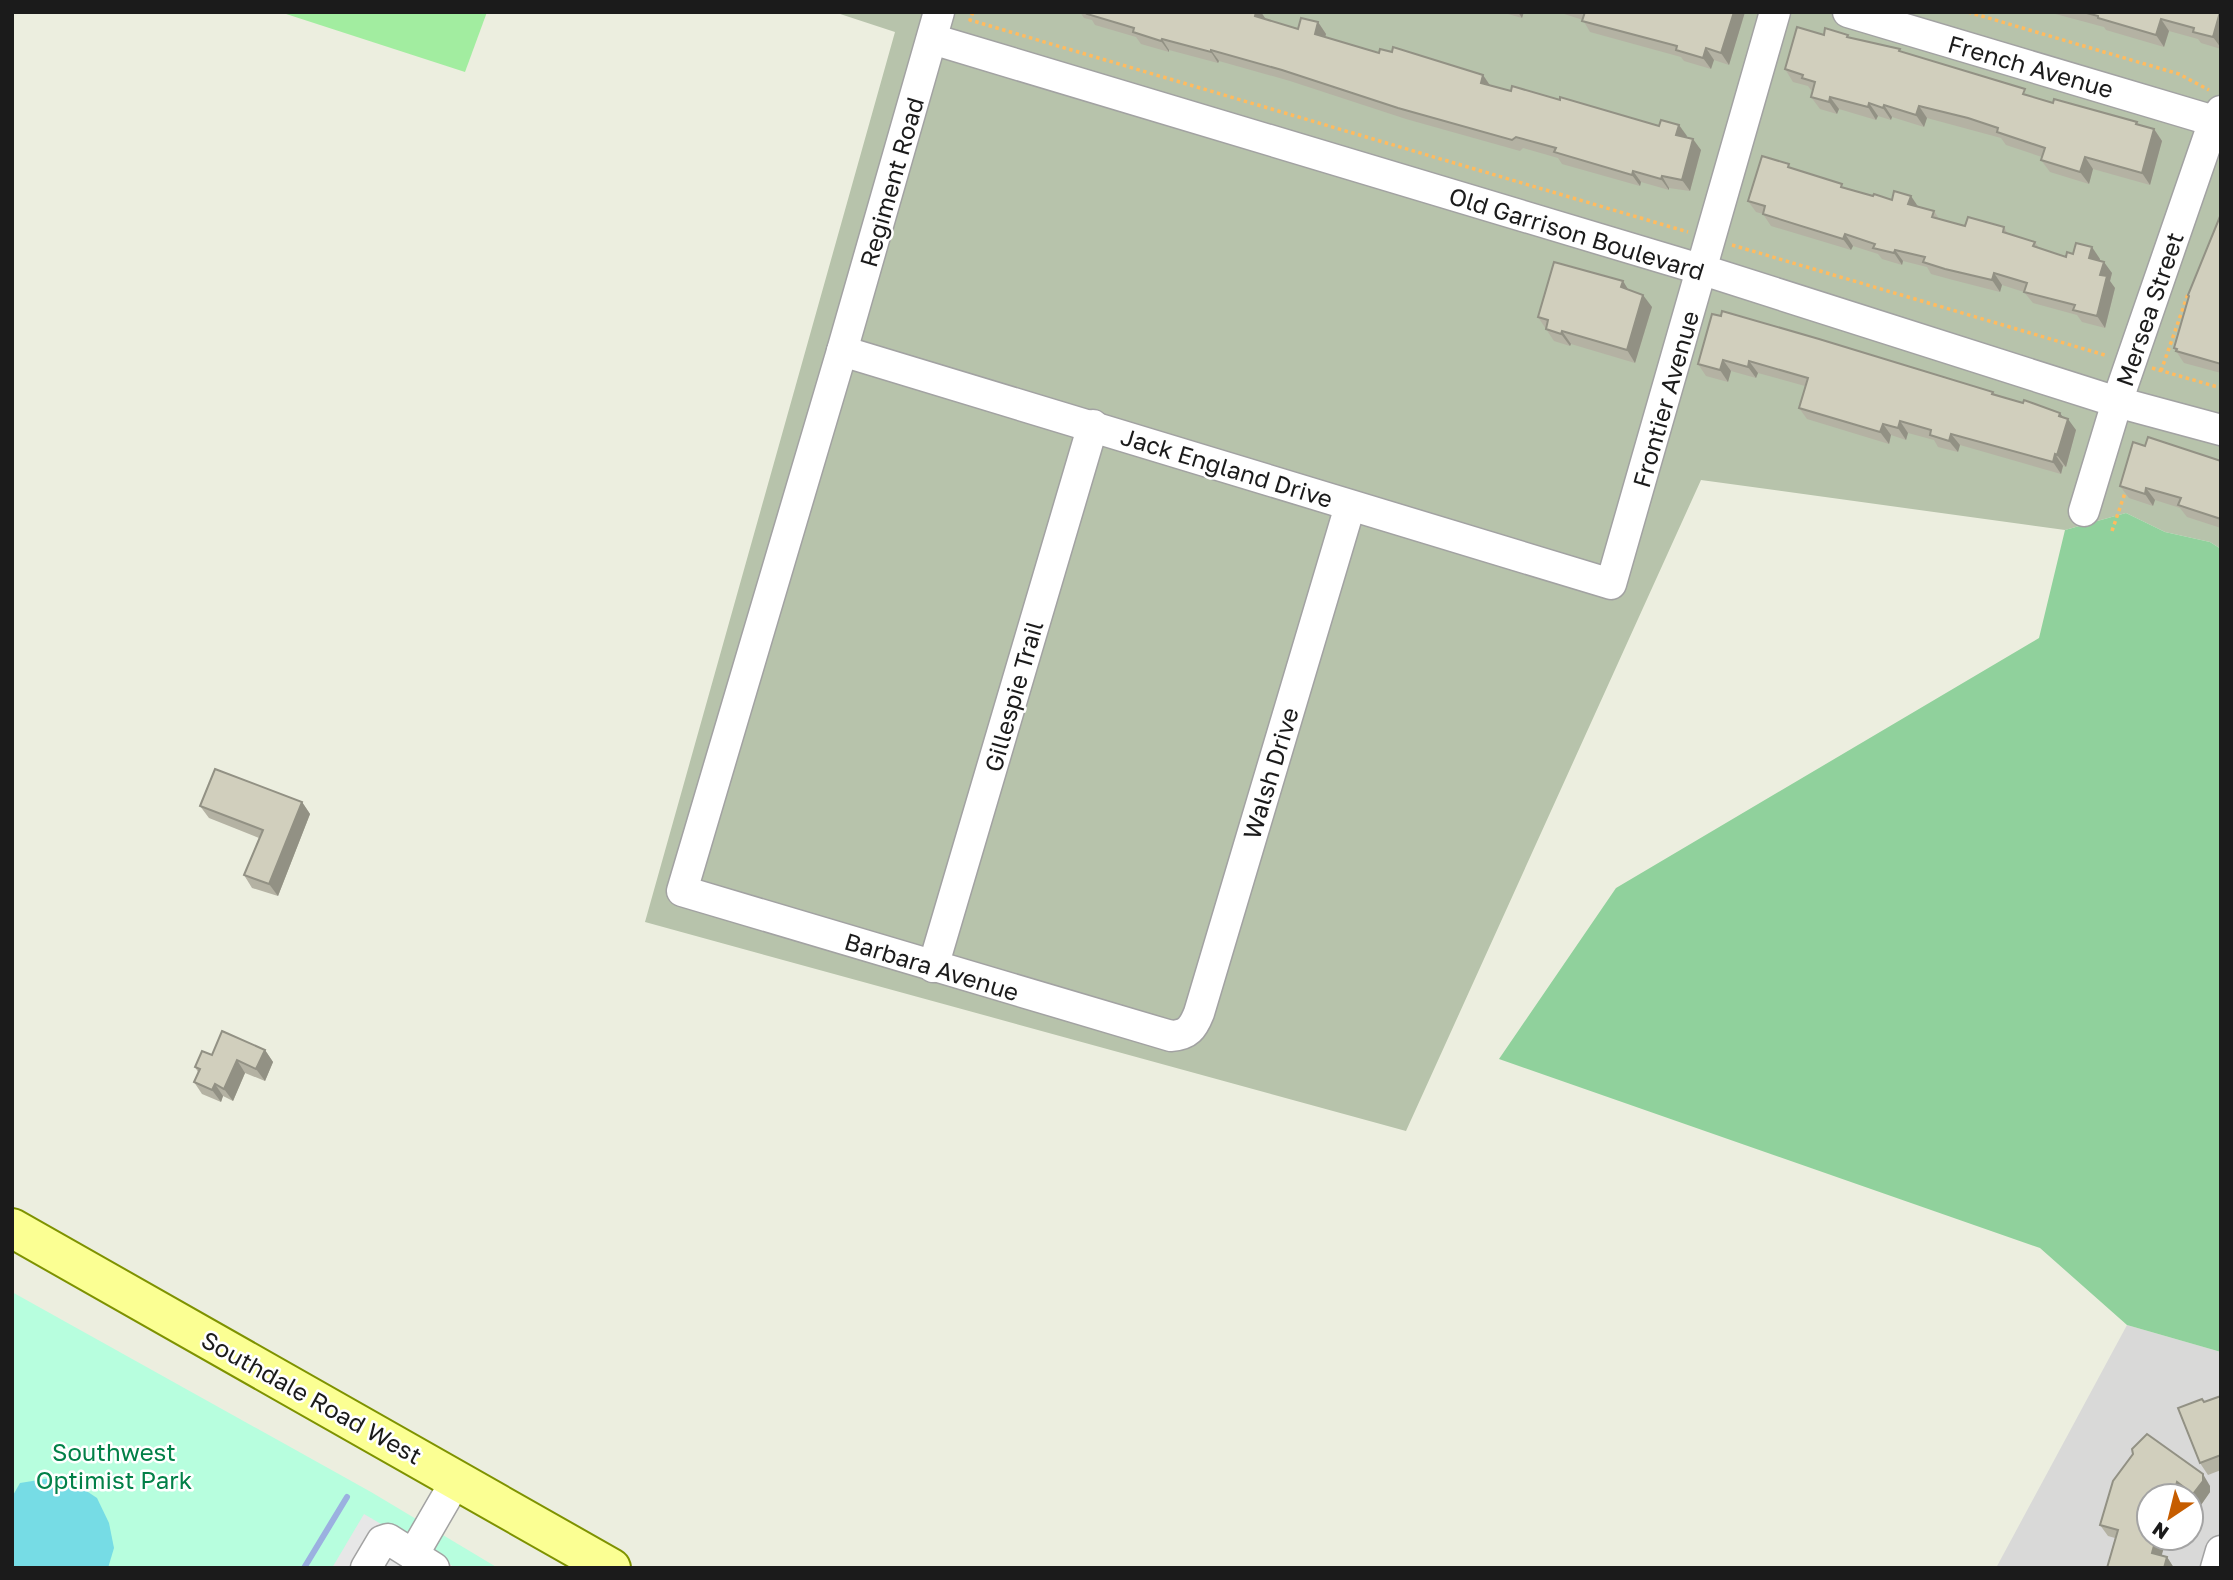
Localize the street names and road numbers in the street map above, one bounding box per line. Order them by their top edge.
street label: French Avenue [1945,29,2117,103]
street label: Regiment Road [853,94,929,270]
street label: Old Garrison Boulevard [1446,180,1708,286]
street label: Mersea Street [2109,228,2189,390]
street label: Frontier Avenue [1626,307,1704,491]
street label: Jack England Drive [1118,421,1336,513]
street label: Gillespie Trail [978,617,1048,775]
street label: Walsh Drive [1236,704,1304,842]
street label: Barbara Avenue [841,926,1023,1006]
street label: Southdale Road West [197,1324,427,1470]

